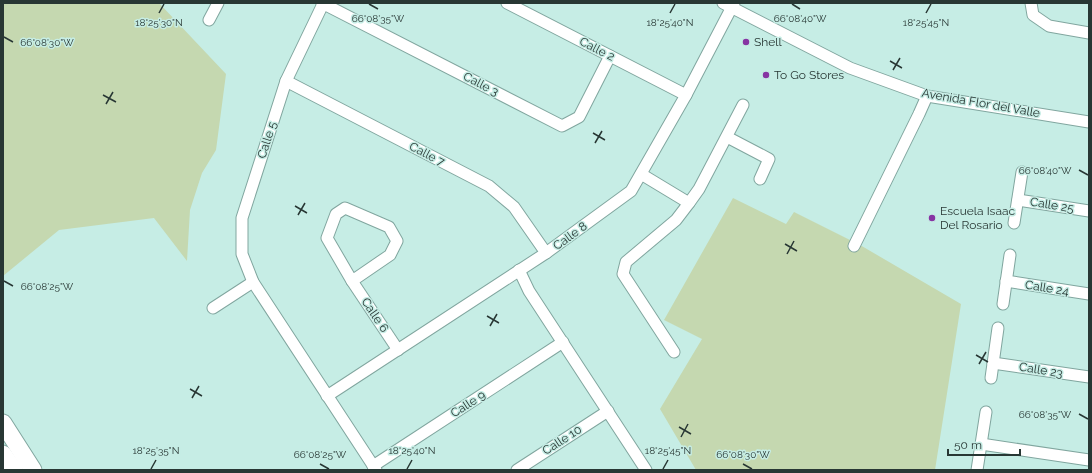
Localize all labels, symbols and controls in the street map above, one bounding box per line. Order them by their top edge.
text: 66°08'35"W [352,13,405,24]
text: 66°08'40"W [774,13,827,24]
text: 18°25'30"N [135,17,183,28]
text: 18°25'40"N [647,17,693,28]
text: 18°25'45"N [903,17,949,28]
street label: Calle 2 [577,34,617,64]
place label: Shell [754,35,783,49]
text: 66°08'30"W [20,37,74,48]
marker: Shell [741,37,751,47]
place label: To Go Stores [774,68,844,82]
street label: Calle 3 [461,69,501,99]
marker: To Go Stores [761,70,771,80]
street label: Avenida Flor del Valle [921,86,1041,120]
street label: Calle 5 [254,119,280,160]
street label: Calle 7 [407,139,448,169]
text: 66°08'40"W [1019,165,1072,176]
street label: Calle 25 [1029,195,1075,215]
place label: Escuela Isaac Del Rosario [940,204,1015,232]
marker: Escuela Isaac Del Rosario [927,213,937,223]
street label: Calle 8 [550,219,590,253]
street label: Calle 24 [1024,278,1070,298]
text: 66°08'25"W [21,281,74,292]
street label: Calle 6 [358,295,392,335]
street label: Calle 23 [1018,360,1064,380]
street label: Calle 9 [448,388,488,420]
text: 66°08'35"W [1019,409,1072,420]
street label: Calle 10 [540,422,584,458]
scale bar [948,431,1020,457]
text: 50 m [954,438,982,452]
text: 18°25'35"N [133,445,179,456]
text: 18°25'40"N [389,445,435,456]
text: 18°25'45"N [645,445,691,456]
text: 66°08'25"W [294,449,347,460]
text: 66°08'30"W [716,449,770,460]

